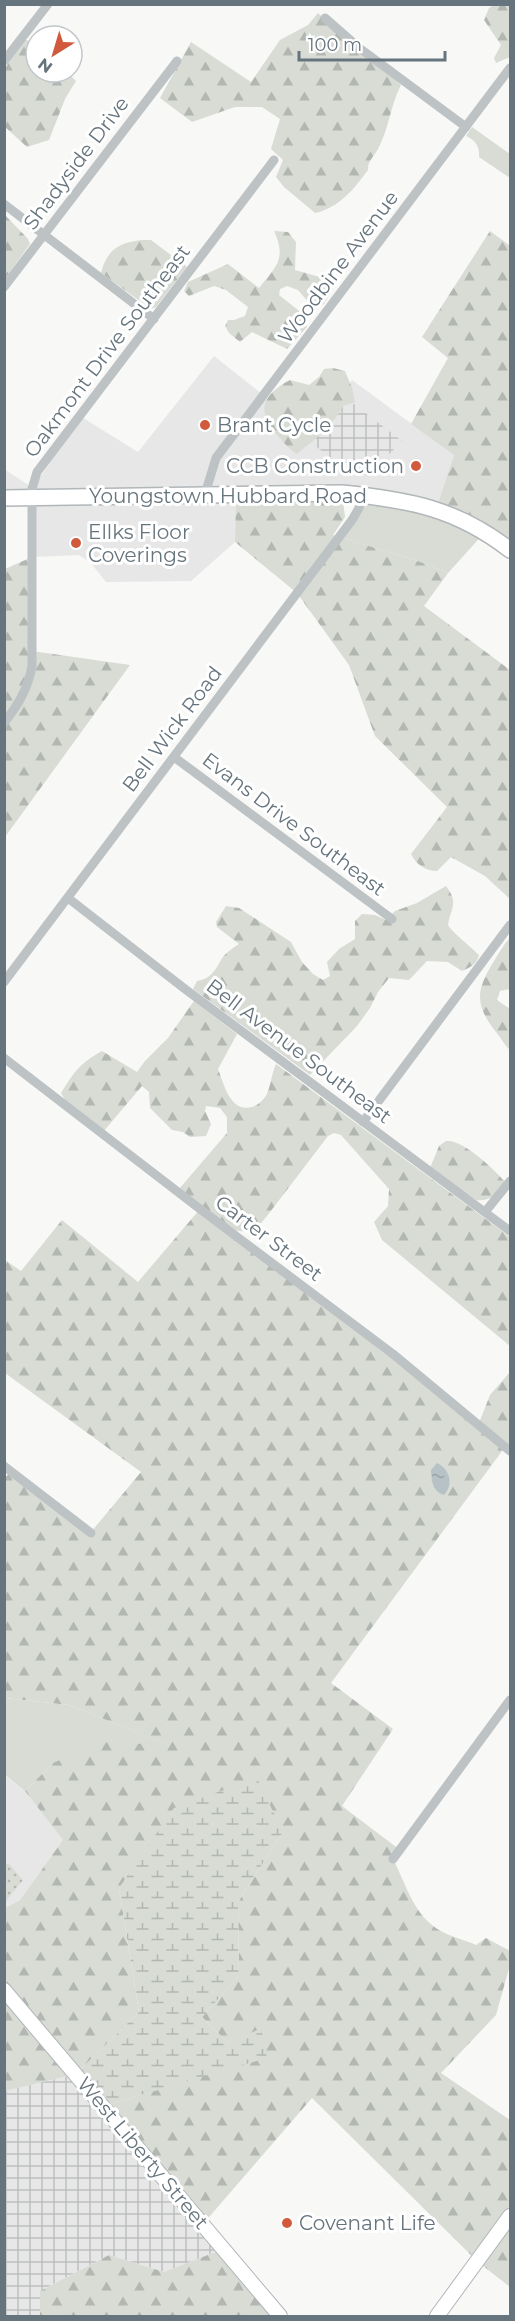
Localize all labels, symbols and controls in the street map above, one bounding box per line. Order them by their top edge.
north arrow [24,24,84,84]
scale bar [299,24,444,62]
text: 100 m [308,34,362,56]
text: N [34,54,56,77]
street label: Shadyside Drive [18,92,134,234]
street label: Woodbine Avenue [273,186,403,348]
street label: Oakmont Drive Southeast [19,240,195,462]
place label: Brant Cycle [217,413,331,437]
marker: Brant Cycle [198,418,212,432]
place label: CCB Construction [226,454,404,478]
marker: CCB Construction [409,459,423,473]
street label: Youngstown Hubbard Road [89,484,367,508]
place label: Ellks Floor Coverings [88,520,190,567]
marker: Ellks Floor Coverings [69,536,83,550]
street label: Bell Wick Road [117,661,227,797]
street label: Evans Drive Southeast [198,747,390,901]
street label: Bell Avenue Southeast [202,974,396,1128]
street label: Carter Street [211,1190,327,1286]
street label: West Liberty Street [72,2072,214,2234]
place label: Covenant Life [299,2211,436,2235]
marker: Covenant Life [280,2216,294,2230]

